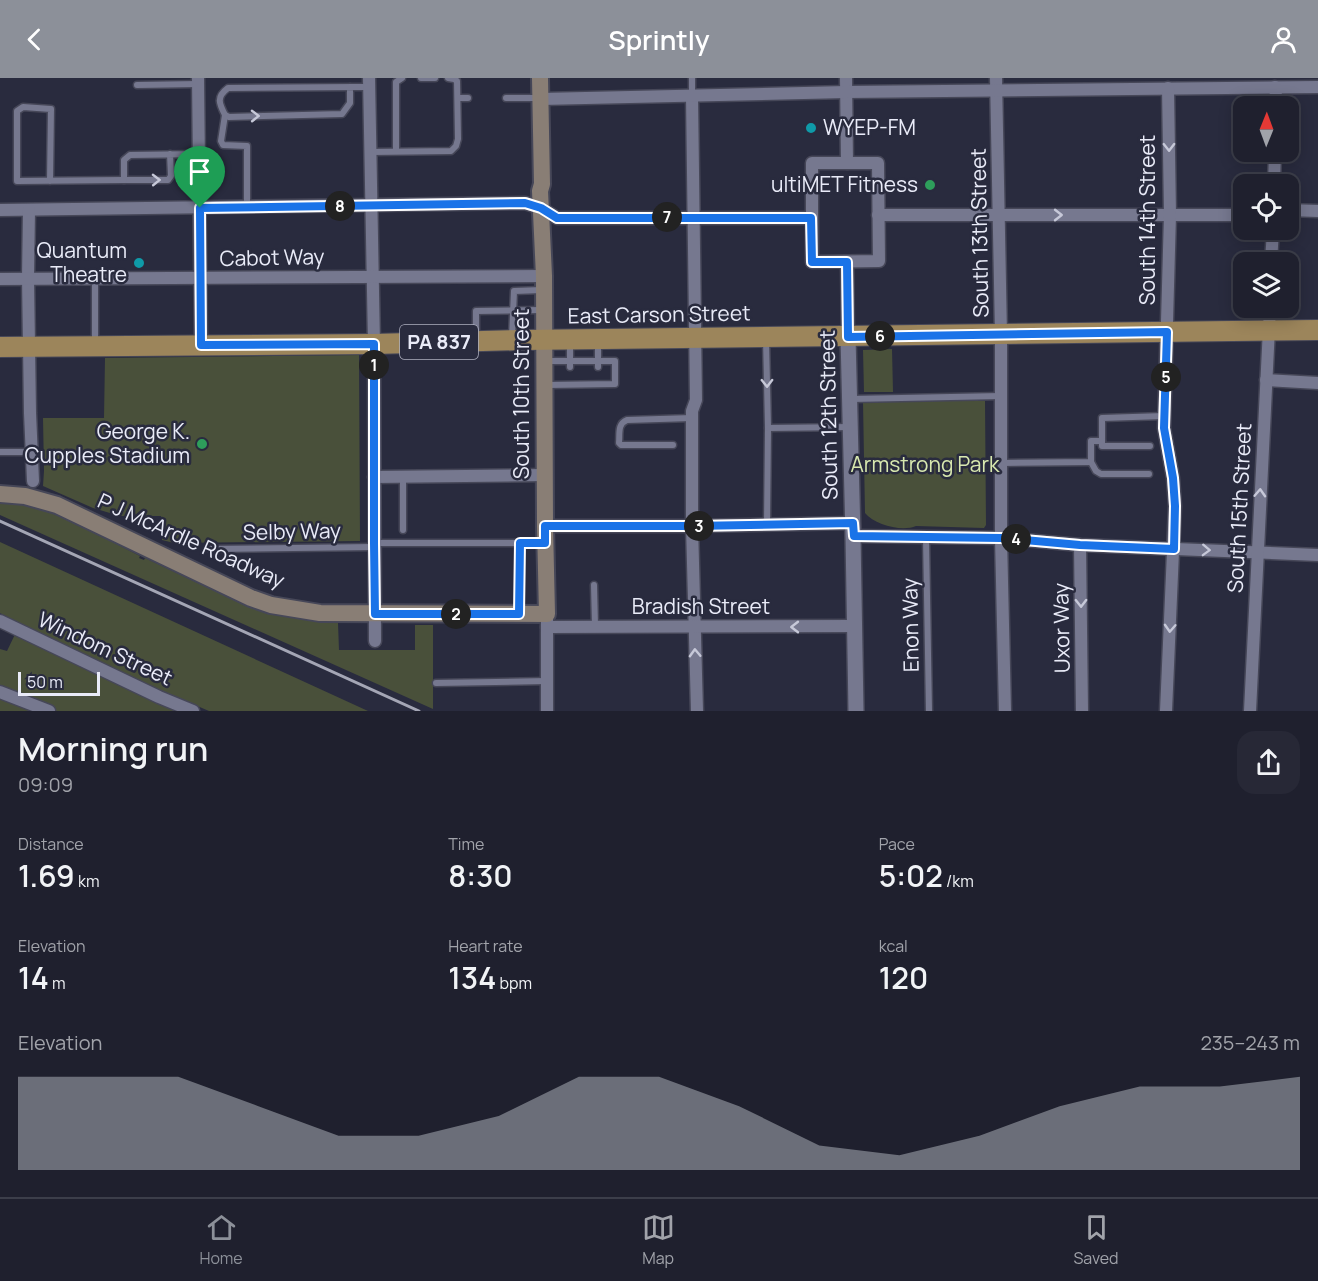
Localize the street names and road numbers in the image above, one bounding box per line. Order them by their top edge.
street label: South 14th Street [1133,135,1161,305]
street label: South 13th Street [964,148,994,318]
street label: Cabot Way [219,242,325,272]
street label: East Carson Street [567,298,751,330]
street label: South 10th Street [507,309,535,479]
road number: PA 837 [400,325,478,359]
street label: South 12th Street [813,330,843,500]
street label: South 15th Street [1221,422,1257,594]
street label: P J McArdle Roadway [93,486,289,594]
street label: Selby Way [243,516,341,546]
street label: Enon Way [895,578,925,672]
street label: Uxor Way [1046,583,1076,673]
street label: Bradish Street [632,592,770,620]
street label: Windom Street [34,605,177,691]

